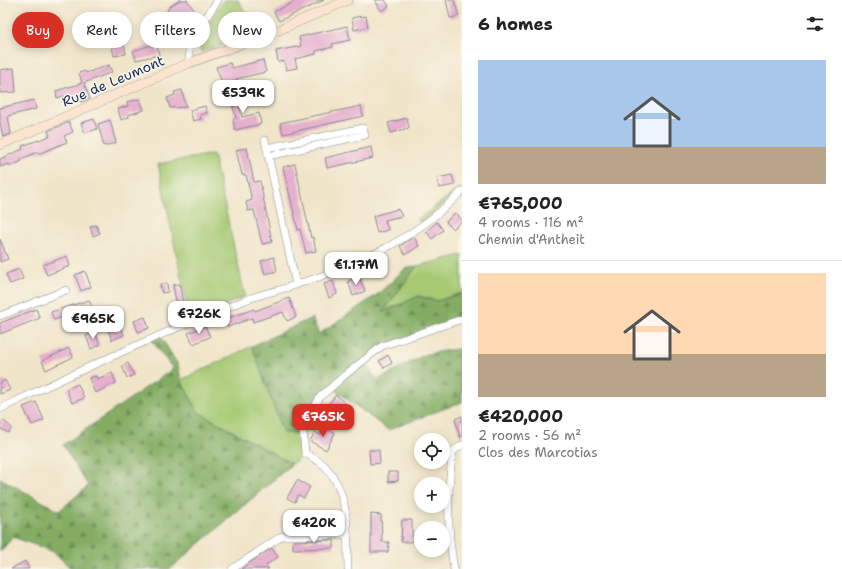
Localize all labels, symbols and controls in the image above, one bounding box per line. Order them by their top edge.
chip: Buy [12,12,64,48]
chip: Rent [72,12,132,48]
chip: Filters [140,12,210,48]
chip: New [218,12,276,48]
text: 6 homes [478,13,553,35]
icon: filters [804,13,826,35]
street label: Rue de Leumont [59,51,167,111]
pin: €539K [215,80,271,114]
text: €539K [221,84,265,101]
icon: home [616,86,688,158]
text: €765,000 [478,192,563,214]
text: 4 rooms · 116 m² [478,214,584,231]
text: Chemin d'Antheit [478,231,585,248]
pin: €1.17M [323,252,389,286]
text: €1.17M [334,256,378,273]
icon: home [616,299,688,371]
pin: €726K [171,301,227,335]
text: €726K [177,305,221,322]
pin: €965K [65,306,121,340]
text: €965K [71,310,115,327]
pin: €765K [295,404,351,438]
text: €420,000 [478,405,563,427]
text: €765K [301,408,345,425]
text: 2 rooms · 56 m² [478,427,581,444]
map controls [414,433,450,557]
button: locate [414,433,450,469]
text: Clos des Marcotias [478,444,598,461]
button: + [414,477,450,513]
pin: €420K [286,510,342,544]
text: €420K [292,514,336,531]
button: − [414,521,450,557]

